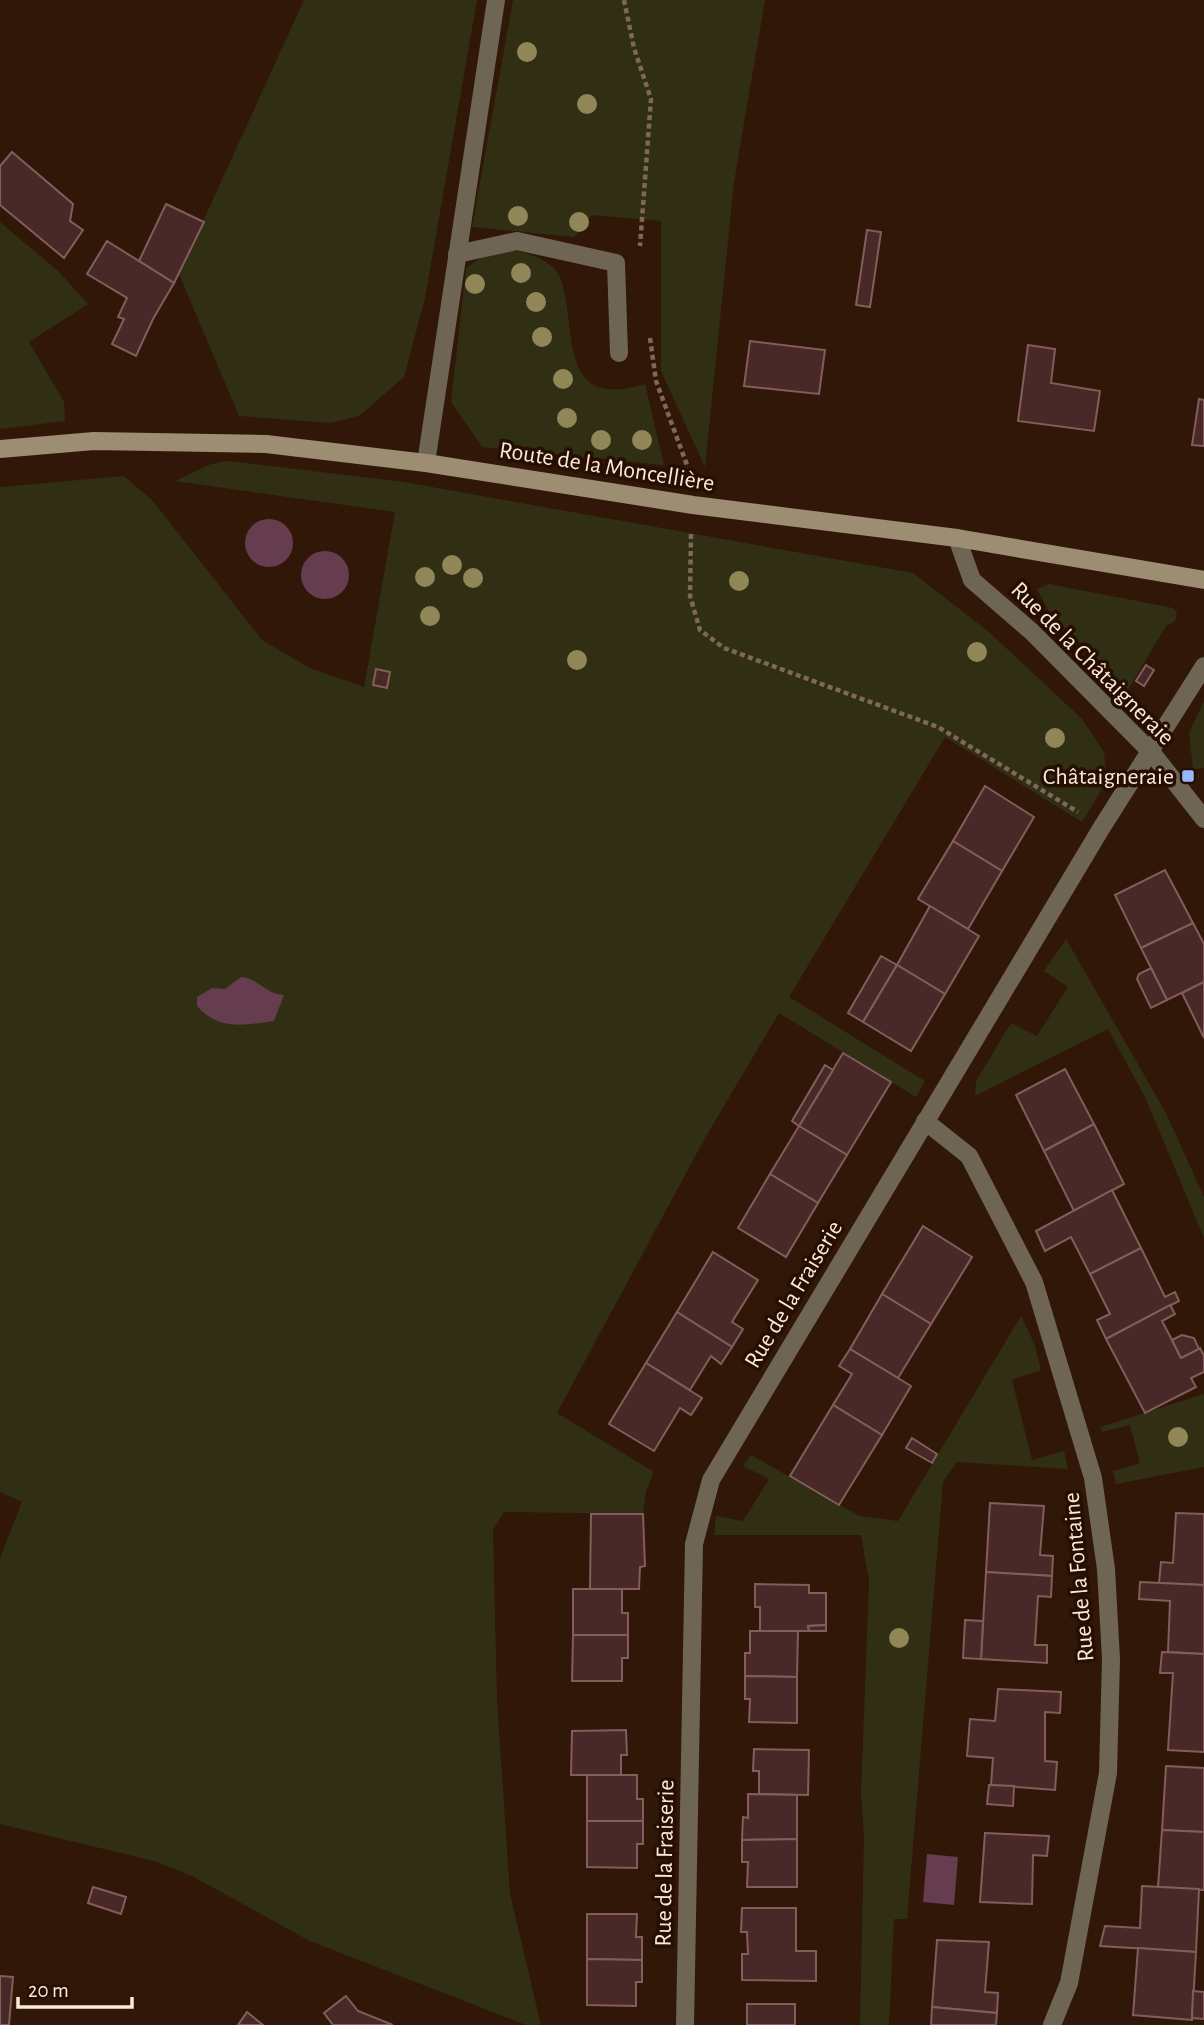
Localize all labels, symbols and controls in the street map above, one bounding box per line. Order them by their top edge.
street label: Route de la Moncellière [498,438,716,496]
street label: Rue de la Châtaigneraie [1006,578,1178,750]
place label: Châtaigneraie [1043,765,1174,789]
marker: Châtaigneraie [1180,768,1196,784]
street label: Rue de la Fraiserie [741,1217,847,1372]
street label: Rue de la Fontaine [1060,1491,1098,1663]
street label: Rue de la Fraiserie [652,1779,678,1947]
scale bar [18,1966,131,2010]
text: 20 m [28,1980,69,2001]

